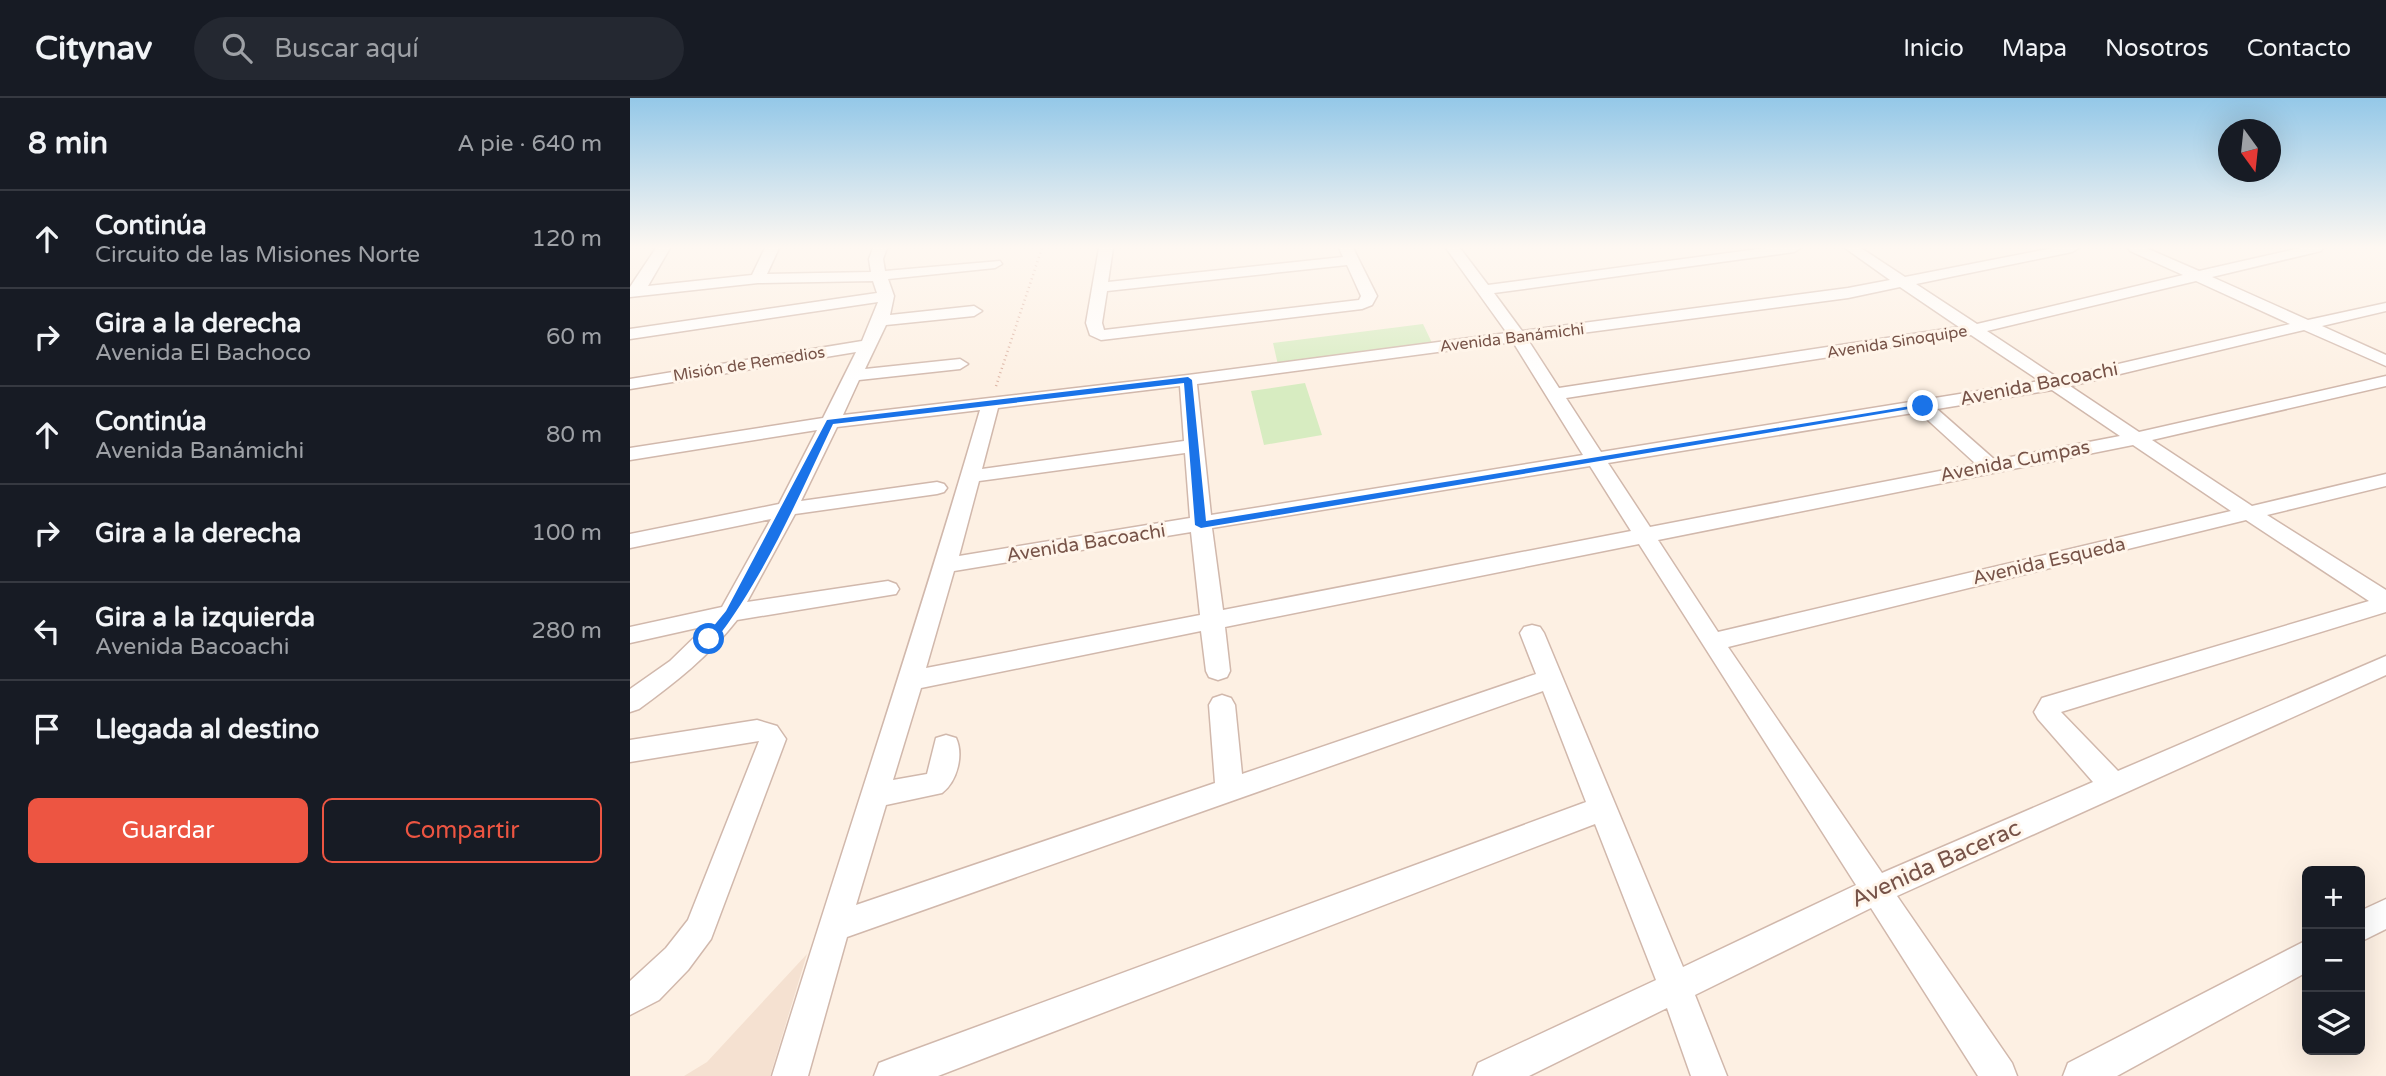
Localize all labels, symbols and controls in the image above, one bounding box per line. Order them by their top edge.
search box [194,17,684,80]
text: Citynav [35,29,152,68]
icon: search [218,29,256,67]
text: Buscar aquí [274,33,419,64]
text: Inicio [1903,34,1964,63]
text: Mapa [2002,34,2067,63]
text: Nosotros [2105,34,2209,63]
text: Contacto [2247,34,2351,63]
north arrow [2218,119,2281,182]
text: 8 min [28,125,108,162]
text: A pie · 640 m [457,130,602,158]
text: Continúa [95,210,207,241]
icon: ahead [28,220,66,258]
text: 120 m [532,225,602,253]
text: Circuito de las Misiones Norte [95,241,420,269]
text: Gira a la derecha [95,308,301,339]
icon: right [28,318,66,356]
street label: Avenida Banámichi [1439,319,1585,357]
street label: Avenida Sinoquipe [1825,321,1969,363]
text: 60 m [546,323,602,351]
text: Avenida El Bachoco [95,339,311,367]
street label: Misión de Remedios [672,342,826,386]
street label: Avenida Bacoachi [1958,358,2120,410]
route end [1907,390,1938,421]
text: Continúa [95,406,207,437]
icon: ahead [28,416,66,454]
text: 80 m [546,421,602,449]
street label: Avenida Cumpas [1938,436,2092,486]
text: Avenida Banámichi [95,437,304,465]
icon: right [28,514,66,552]
text: Gira a la derecha [95,518,301,549]
text: 100 m [532,519,602,547]
street label: Avenida Bacoachi [1005,520,1167,566]
street label: Avenida Esqueda [1970,533,2128,589]
text: Gira a la izquierda [95,602,315,633]
icon: left [28,612,66,650]
text: 280 m [532,617,602,645]
route start [693,623,724,654]
text: Avenida Bacoachi [95,633,289,661]
icon: arrive [28,710,66,748]
text: Llegada al destino [95,714,319,745]
button: Guardar [28,798,308,863]
button: Compartir [322,798,602,863]
street label: Avenida Bacerac [1847,814,2025,914]
map controls [2302,866,2365,1055]
button: + [2302,866,2365,929]
button: − [2302,929,2365,992]
button: layers [2302,992,2365,1055]

